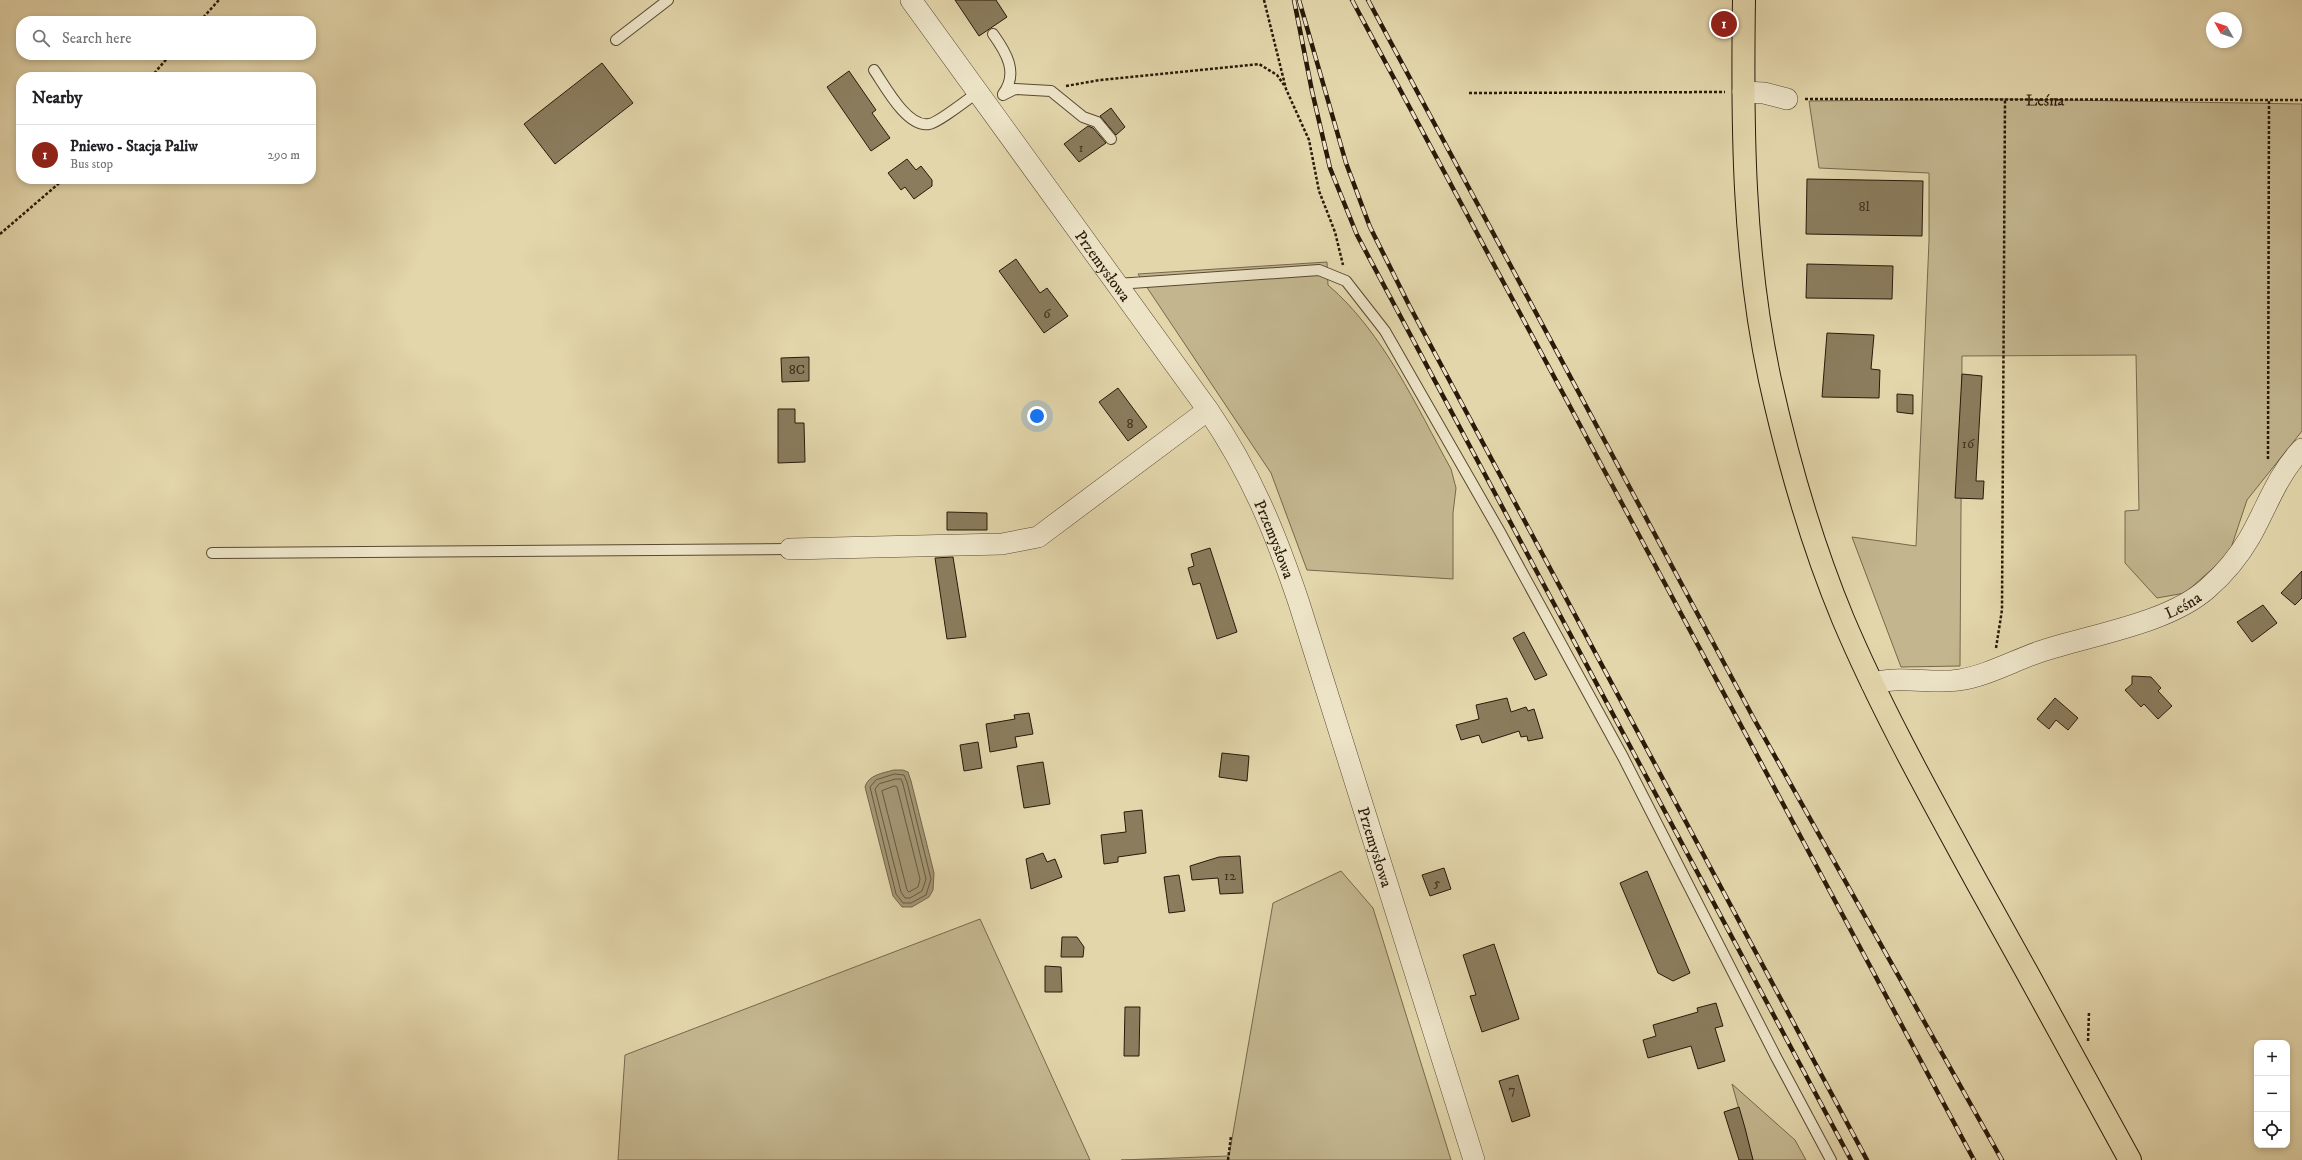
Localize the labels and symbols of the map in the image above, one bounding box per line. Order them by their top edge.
pin: 1 [1711,9,1737,39]
north arrow [2206,12,2242,48]
street label: Leśna [2026,90,2065,111]
house number: 1 [1078,139,1084,157]
house number: 8l [1858,198,1870,216]
street label: Przemysłowa [1070,227,1135,306]
house number: 6 [1043,305,1051,323]
house number: 8C [789,361,805,379]
your location [1027,406,1047,426]
house number: 8 [1126,415,1134,433]
house number: 16 [1962,435,1975,453]
street label: Przemysłowa [1249,497,1299,582]
street label: Leśna [2162,588,2206,624]
street label: Przemysłowa [1353,804,1397,890]
house number: 12 [1224,867,1236,885]
house number: 5 [1434,874,1441,892]
house number: 7 [1508,1081,1516,1099]

